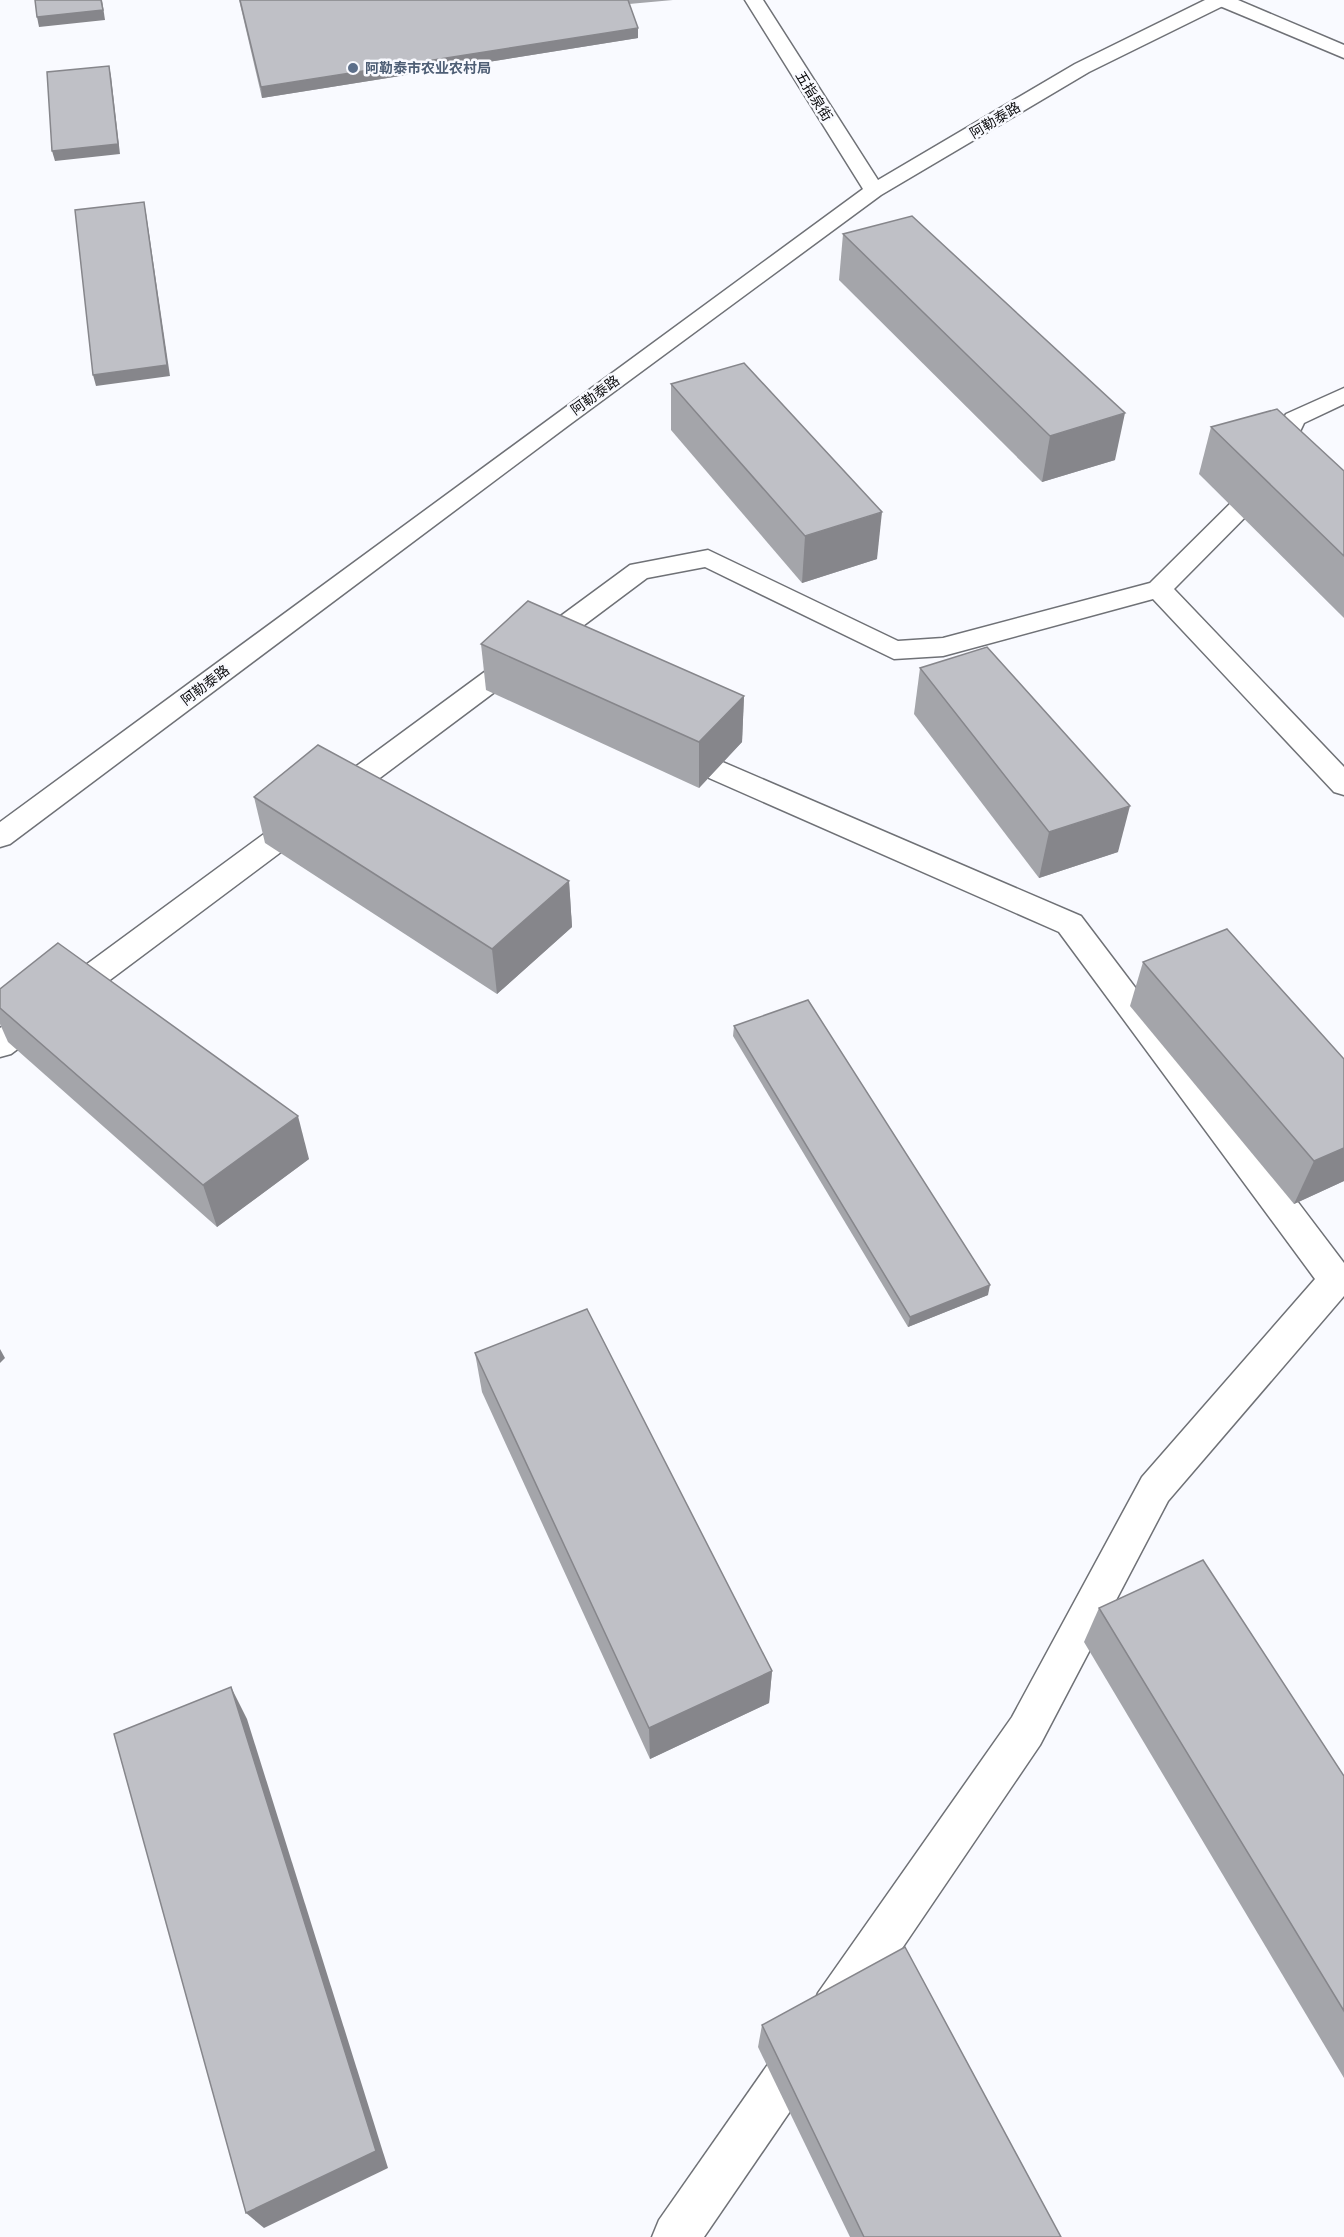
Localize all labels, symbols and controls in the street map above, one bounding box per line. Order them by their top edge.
place label: 阿勒泰市农业农村局 [365,59,491,77]
marker: 阿勒泰市农业农村局 [346,61,360,75]
street label: 五指泉街 [792,67,836,125]
street label: 阿勒泰路 [966,98,1024,142]
street label: 阿勒泰路 [567,371,623,419]
street label: 阿勒泰路 [177,661,233,709]

